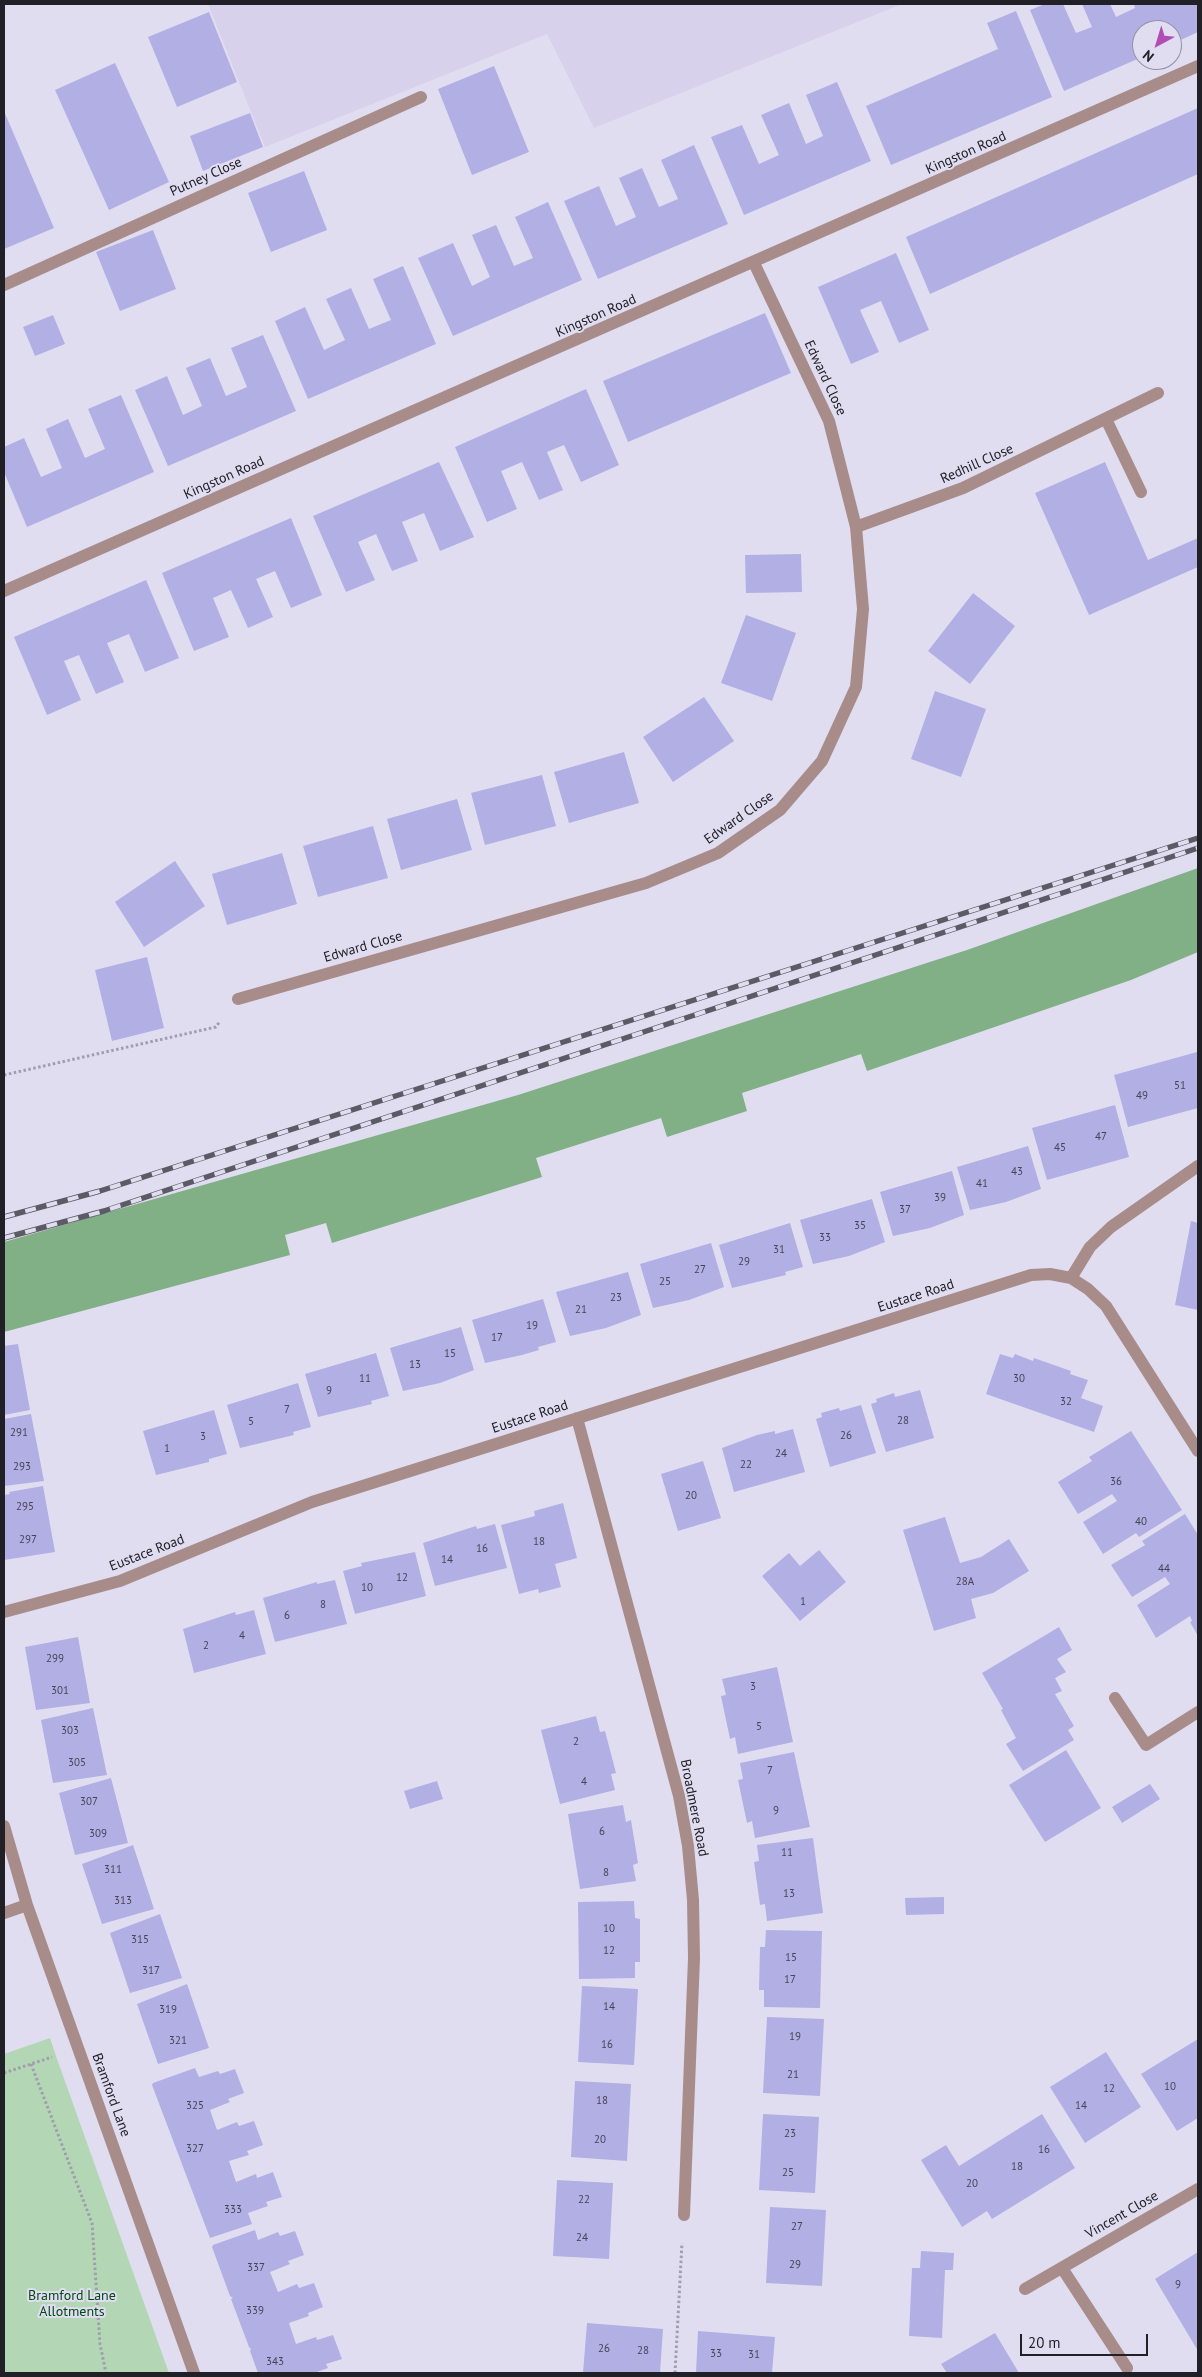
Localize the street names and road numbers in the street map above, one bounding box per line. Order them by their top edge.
street label: Kingston Road [923,128,1009,178]
street label: Putney Close [167,154,245,200]
street label: Kingston Road [553,291,639,341]
street label: Edward Close [800,338,850,418]
street label: Redhill Close [938,440,1016,488]
street label: Kingston Road [181,453,267,503]
street label: Edward Close [701,788,777,848]
street label: Edward Close [322,928,404,966]
street label: Eustace Road [876,1276,956,1316]
street label: Eustace Road [490,1397,570,1437]
street label: Eustace Road [107,1531,187,1575]
street label: Broadmere Road [676,1758,712,1858]
street label: Bramford Lane [88,2051,134,2139]
street label: Vincent Close [1083,2187,1161,2243]

